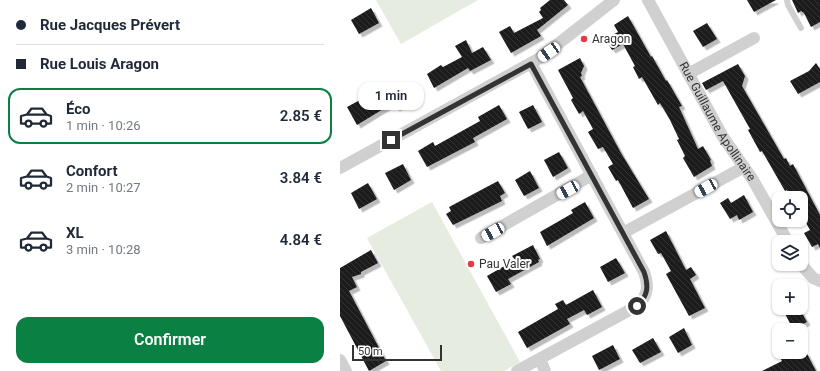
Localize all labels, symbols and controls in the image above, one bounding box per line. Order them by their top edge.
text: Rue Jacques Prévert [40,16,180,34]
place label: Aragon [592,32,630,46]
marker: Aragon [579,34,589,44]
car [536,40,562,64]
text: Rue Louis Aragon [40,55,159,73]
street label: Rue Guillaume Apollinaire [676,60,759,184]
callout: 1 min [358,82,424,110]
text: 1 min [375,88,407,103]
icon: car [18,98,54,134]
text: Éco [66,100,91,118]
text: 2.85 € [280,107,322,125]
text: 1 min · 10:26 [66,118,141,133]
route end [382,131,400,149]
icon: car [18,160,54,196]
text: Confort [66,162,117,180]
text: 3.84 € [280,169,322,187]
car [693,177,719,199]
car [555,179,581,201]
text: 2 min · 10:27 [66,180,141,195]
map controls [772,191,808,359]
button: locate [772,191,808,227]
car [480,221,506,243]
icon: car [18,222,54,258]
text: XL [66,224,84,242]
text: 4.84 € [280,231,322,249]
button: layers [772,235,808,271]
text: 3 min · 10:28 [66,242,141,257]
place label: Pau Valer [479,257,530,271]
marker: Pau Valer [466,259,476,269]
button: + [772,279,808,315]
route start [628,297,646,315]
button: Confirmer [16,317,324,363]
button: − [772,323,808,359]
scale bar [352,343,442,362]
text: 50 m [358,345,383,358]

